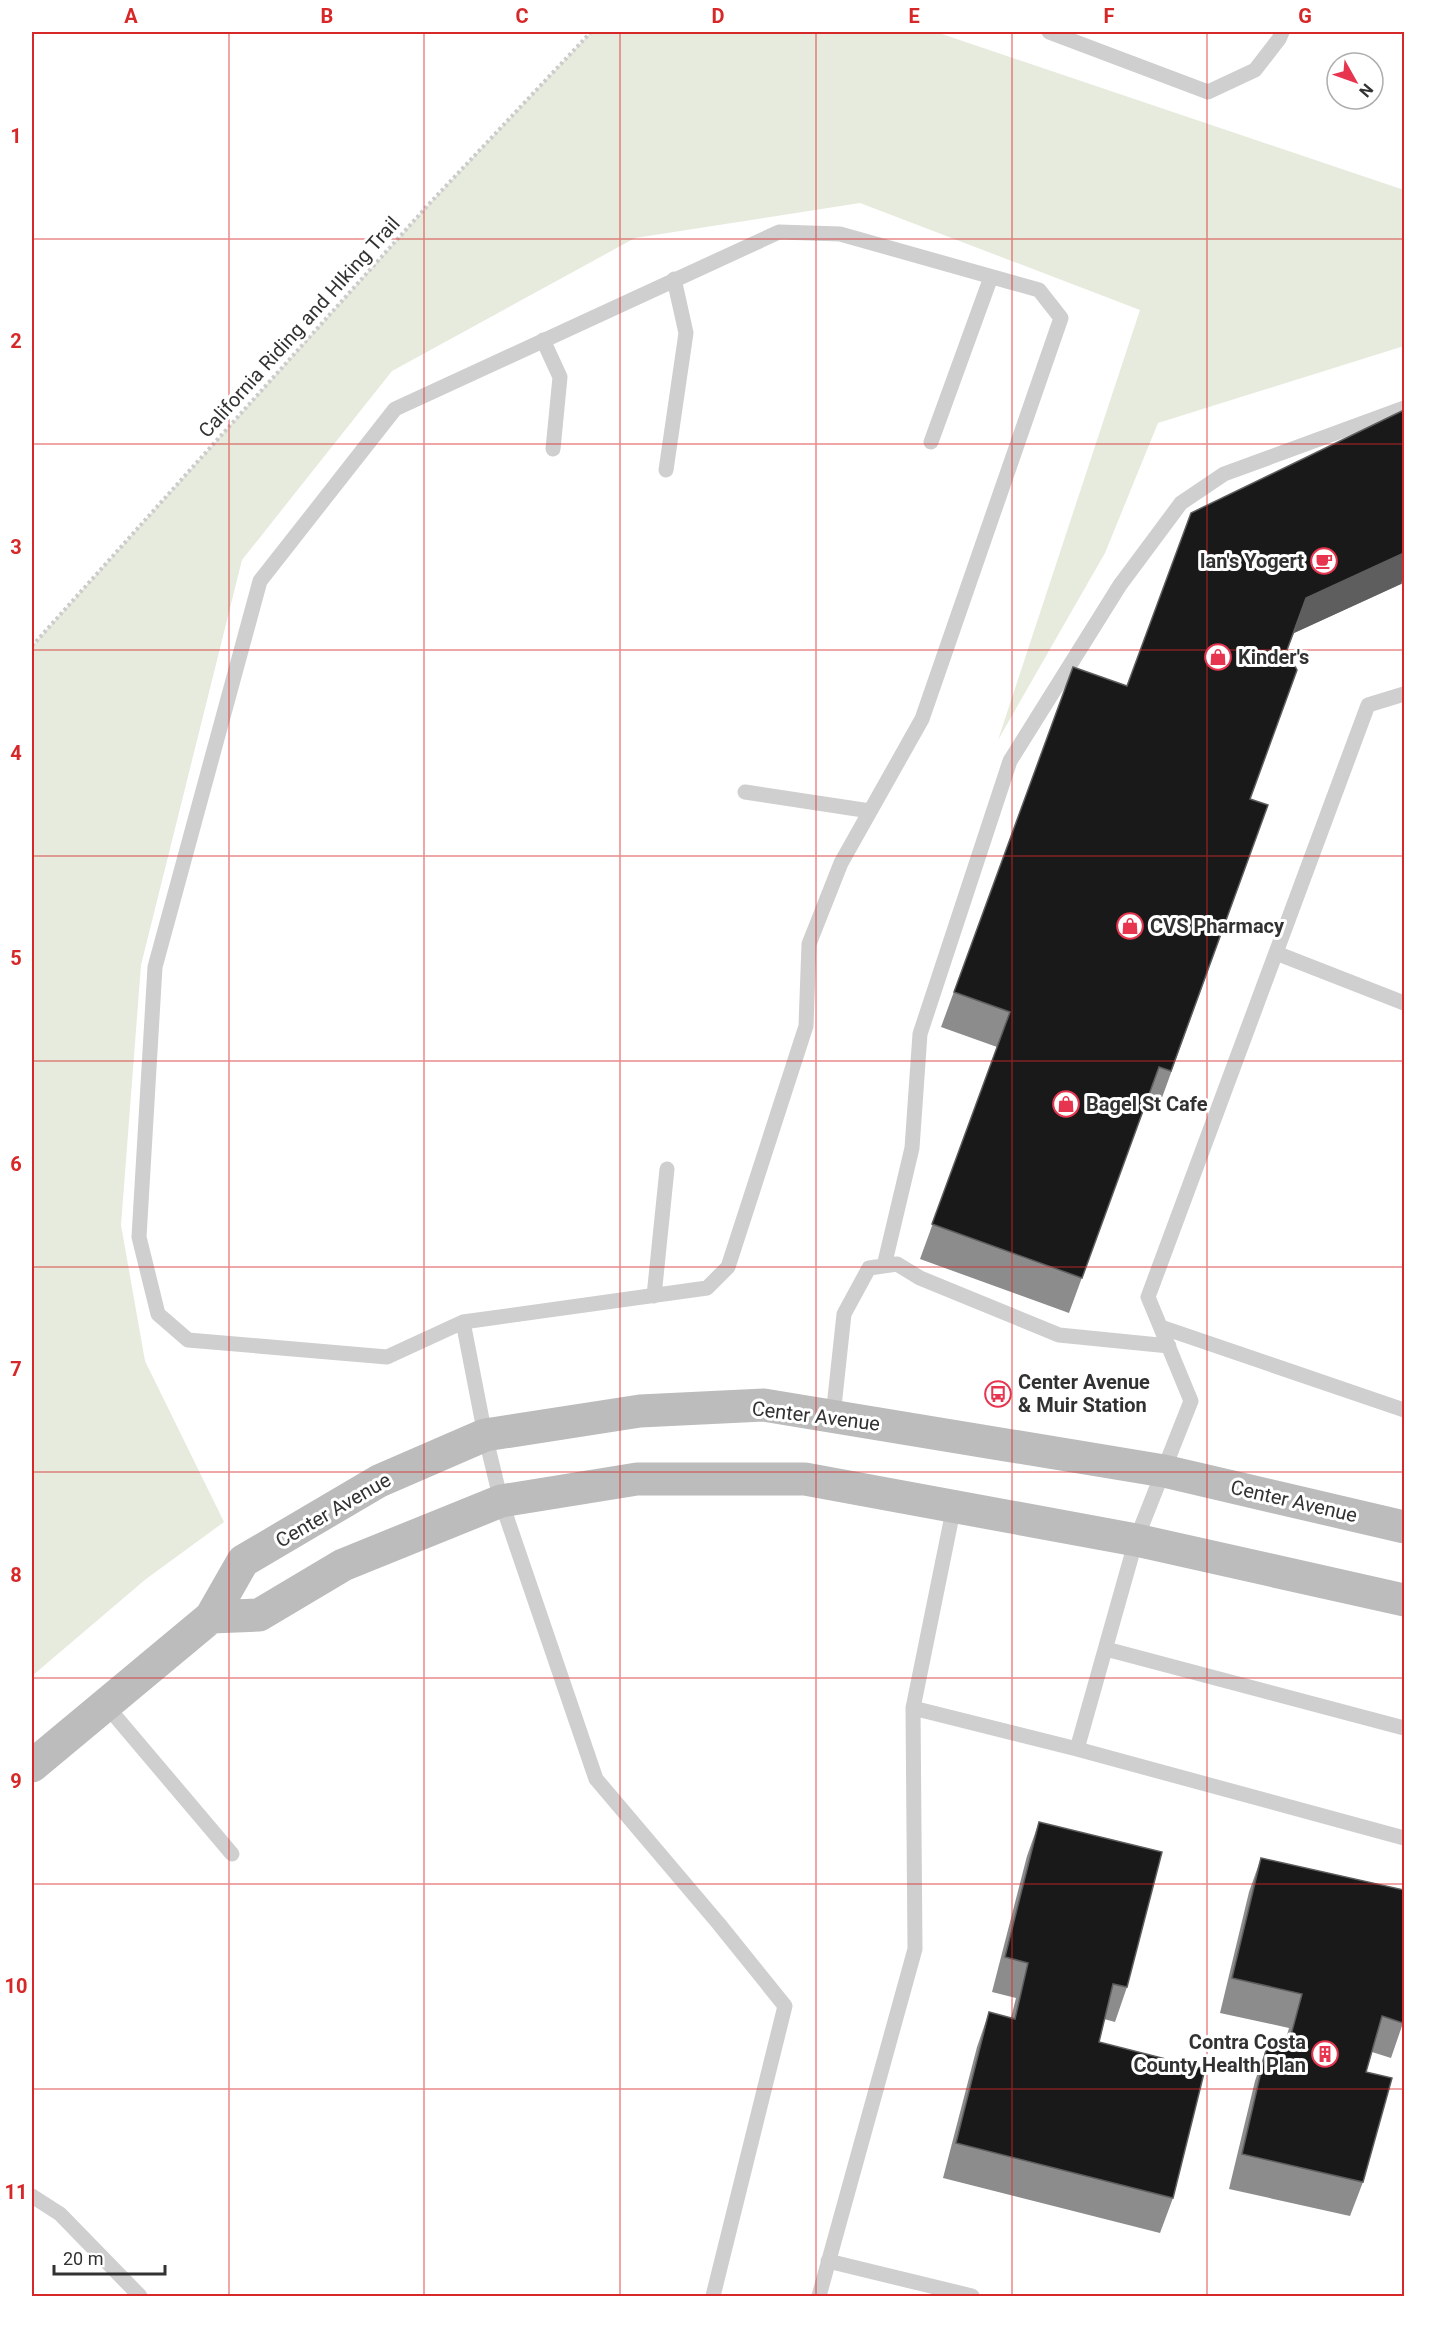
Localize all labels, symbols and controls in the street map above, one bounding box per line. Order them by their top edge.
text: A [124,4,138,28]
text: B [321,4,333,28]
text: C [515,4,529,28]
text: D [712,4,725,28]
text: E [908,4,920,28]
text: F [1104,4,1115,28]
text: G [1298,4,1312,28]
north arrow [1325,51,1385,111]
text: N [1355,80,1377,101]
text: 1 [10,124,22,148]
street label: California Riding and HIking Trail [193,212,405,442]
text: 2 [10,329,22,353]
text: 3 [10,535,22,559]
cafe icon: Ian's Yogert [1309,546,1339,576]
place label: Ian's Yogert [1200,549,1304,573]
shop icon: Kinder's [1203,642,1233,672]
place label: Kinder's [1238,645,1309,669]
text: 4 [10,741,22,765]
shop icon: CVS Pharmacy [1115,911,1145,941]
place label: CVS Pharmacy [1150,914,1285,938]
text: 5 [10,946,22,970]
shop icon: Bagel St Cafe [1051,1089,1081,1119]
place label: Bagel St Cafe [1086,1092,1208,1116]
text: 6 [10,1152,22,1176]
text: 7 [10,1357,22,1381]
place label: Center Avenue & Muir Station [1018,1370,1150,1417]
bus stop icon: Center Avenue & Muir Station [983,1379,1013,1409]
street label: Center Avenue [751,1396,881,1436]
street label: Center Avenue [271,1467,395,1553]
street label: Center Avenue [1228,1475,1360,1527]
text: 8 [10,1563,22,1587]
text: 9 [10,1769,22,1793]
text: 10 [5,1974,27,1998]
place label: Contra Costa County Health Plan [1133,2030,1306,2077]
building icon: Contra Costa County Health Plan [1310,2039,1340,2069]
text: 11 [5,2180,27,2204]
scale bar [54,2238,165,2276]
text: 20 m [63,2248,103,2269]

